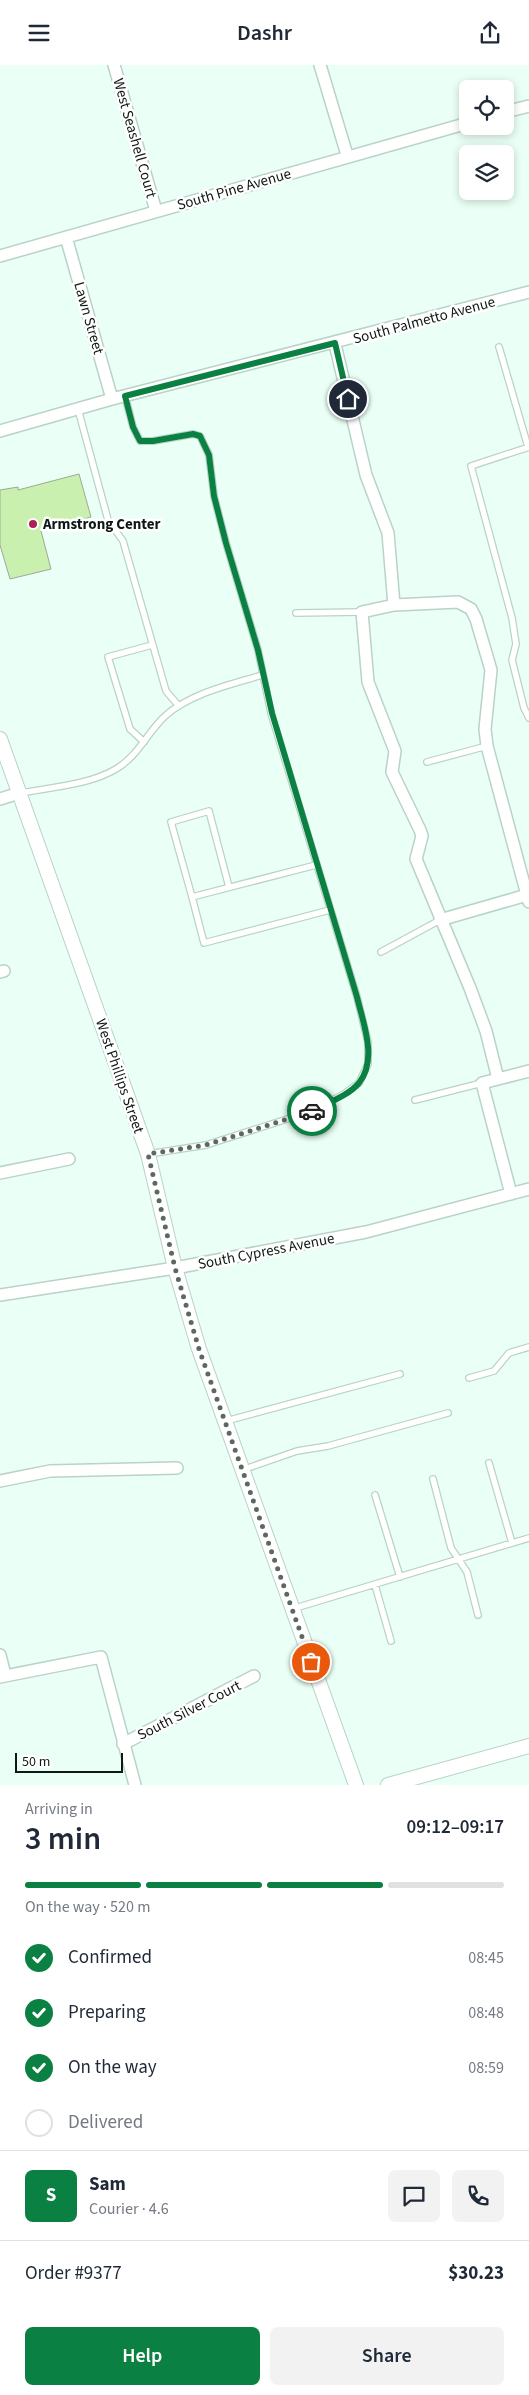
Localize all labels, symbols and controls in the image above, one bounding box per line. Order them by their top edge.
text: Dashr [237,17,292,49]
icon: menu [25,19,53,47]
icon: share [476,19,504,47]
street label: West Seashell Court [107,76,162,201]
map controls [459,80,514,200]
button: locate [459,80,514,135]
button: layers [459,145,514,200]
street label: South Pine Avenue [175,163,294,216]
street label: Lawn Street [68,279,109,357]
street label: South Palmetto Avenue [351,291,498,350]
pin [327,378,369,420]
icon: home [334,385,362,413]
place label: Armstrong Center [42,514,161,535]
marker: Armstrong Center [27,518,39,530]
street label: West Phillips Street [90,1016,149,1136]
courier [287,1086,337,1136]
icon: car [298,1097,326,1125]
street label: South Cypress Avenue [196,1228,336,1275]
pin [290,1641,332,1683]
icon: bag [297,1648,325,1676]
street label: South Silver Court [134,1675,245,1746]
scale bar [15,1750,122,1773]
text: 50 m [22,1752,50,1772]
text: Arriving in [25,1798,93,1820]
text: 09:12–09:17 [406,1814,504,1841]
text: 3 min [25,1816,101,1862]
text: On the way · 520 m [25,1896,150,1918]
icon: check [25,1944,53,1972]
text: Confirmed [68,1944,152,1971]
text: 08:45 [468,1947,504,1969]
icon: check [25,1999,53,2027]
text: Preparing [68,1999,146,2026]
text: 08:48 [468,2002,504,2024]
icon: check [25,2054,53,2082]
text: On the way [68,2054,157,2081]
text: 08:59 [468,2057,504,2079]
text: Delivered [68,2109,143,2136]
button: chat [388,2170,440,2222]
button: phone [452,2170,504,2222]
text: Sam [89,2171,126,2198]
text: S [46,2182,56,2209]
text: Courier · 4.6 [89,2198,169,2220]
text: Order #9377 [25,2260,122,2287]
text: $30.23 [448,2260,504,2287]
button: Help [25,2327,260,2385]
button: Share [270,2327,504,2385]

